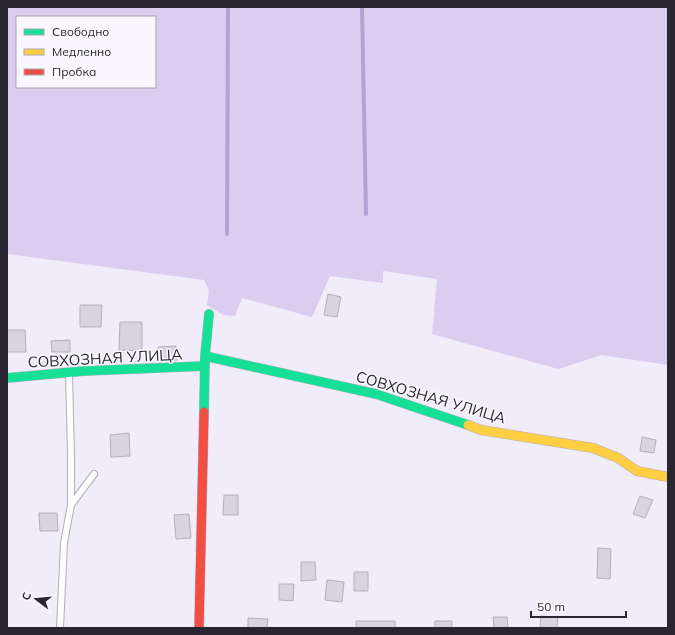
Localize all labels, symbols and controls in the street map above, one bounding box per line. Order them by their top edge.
legend [16,16,156,88]
text: Свободно [52,24,109,39]
text: Медленно [52,44,111,59]
text: Пробка [52,64,96,79]
street label: СОВХОЗНАЯ УЛИЦА [27,344,183,372]
street label: СОВХОЗНАЯ УЛИЦА [354,367,508,427]
north arrow [16,579,56,619]
text: С [19,590,34,602]
scale bar [531,593,626,619]
text: 50 m [537,599,565,614]

